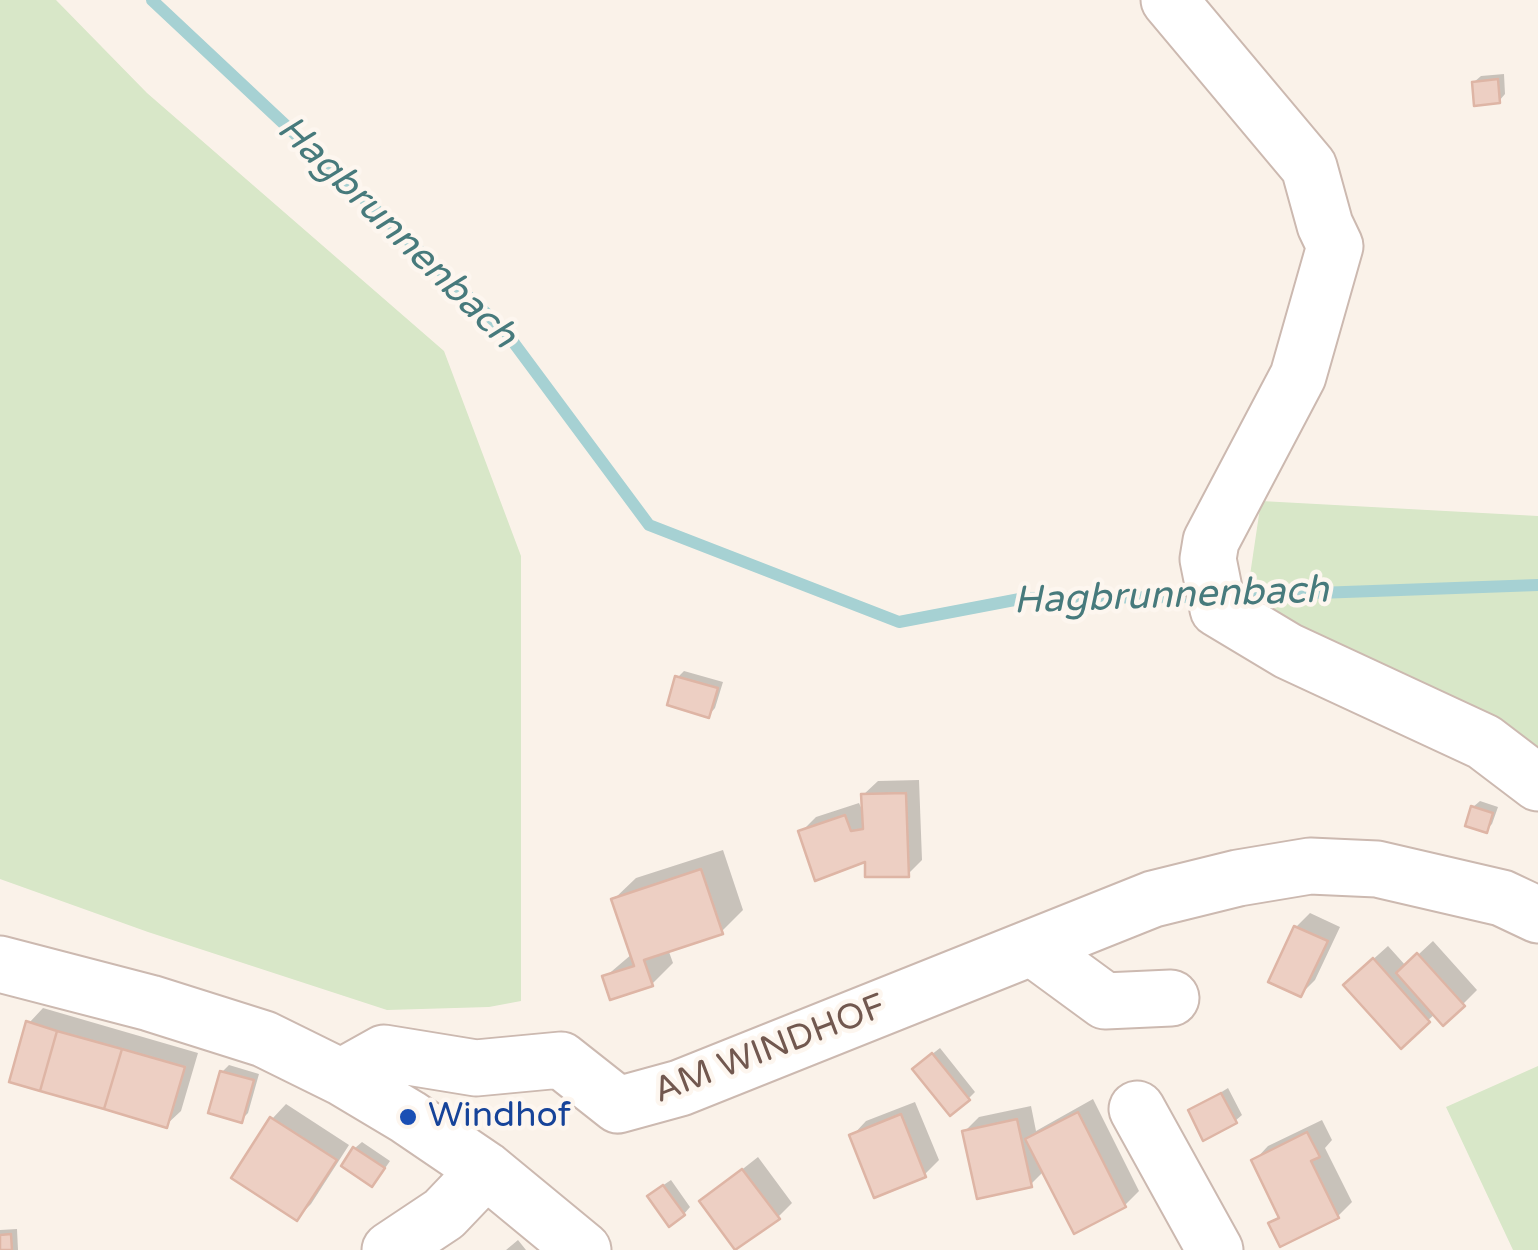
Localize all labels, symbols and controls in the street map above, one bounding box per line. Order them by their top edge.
water label: Hagbrunnenbach [267,107,525,359]
water label: Hagbrunnenbach [1013,569,1329,625]
street label: AM WINDHOF [648,987,892,1113]
place label: Windhof [428,1096,571,1138]
marker: Windhof [397,1106,419,1128]

